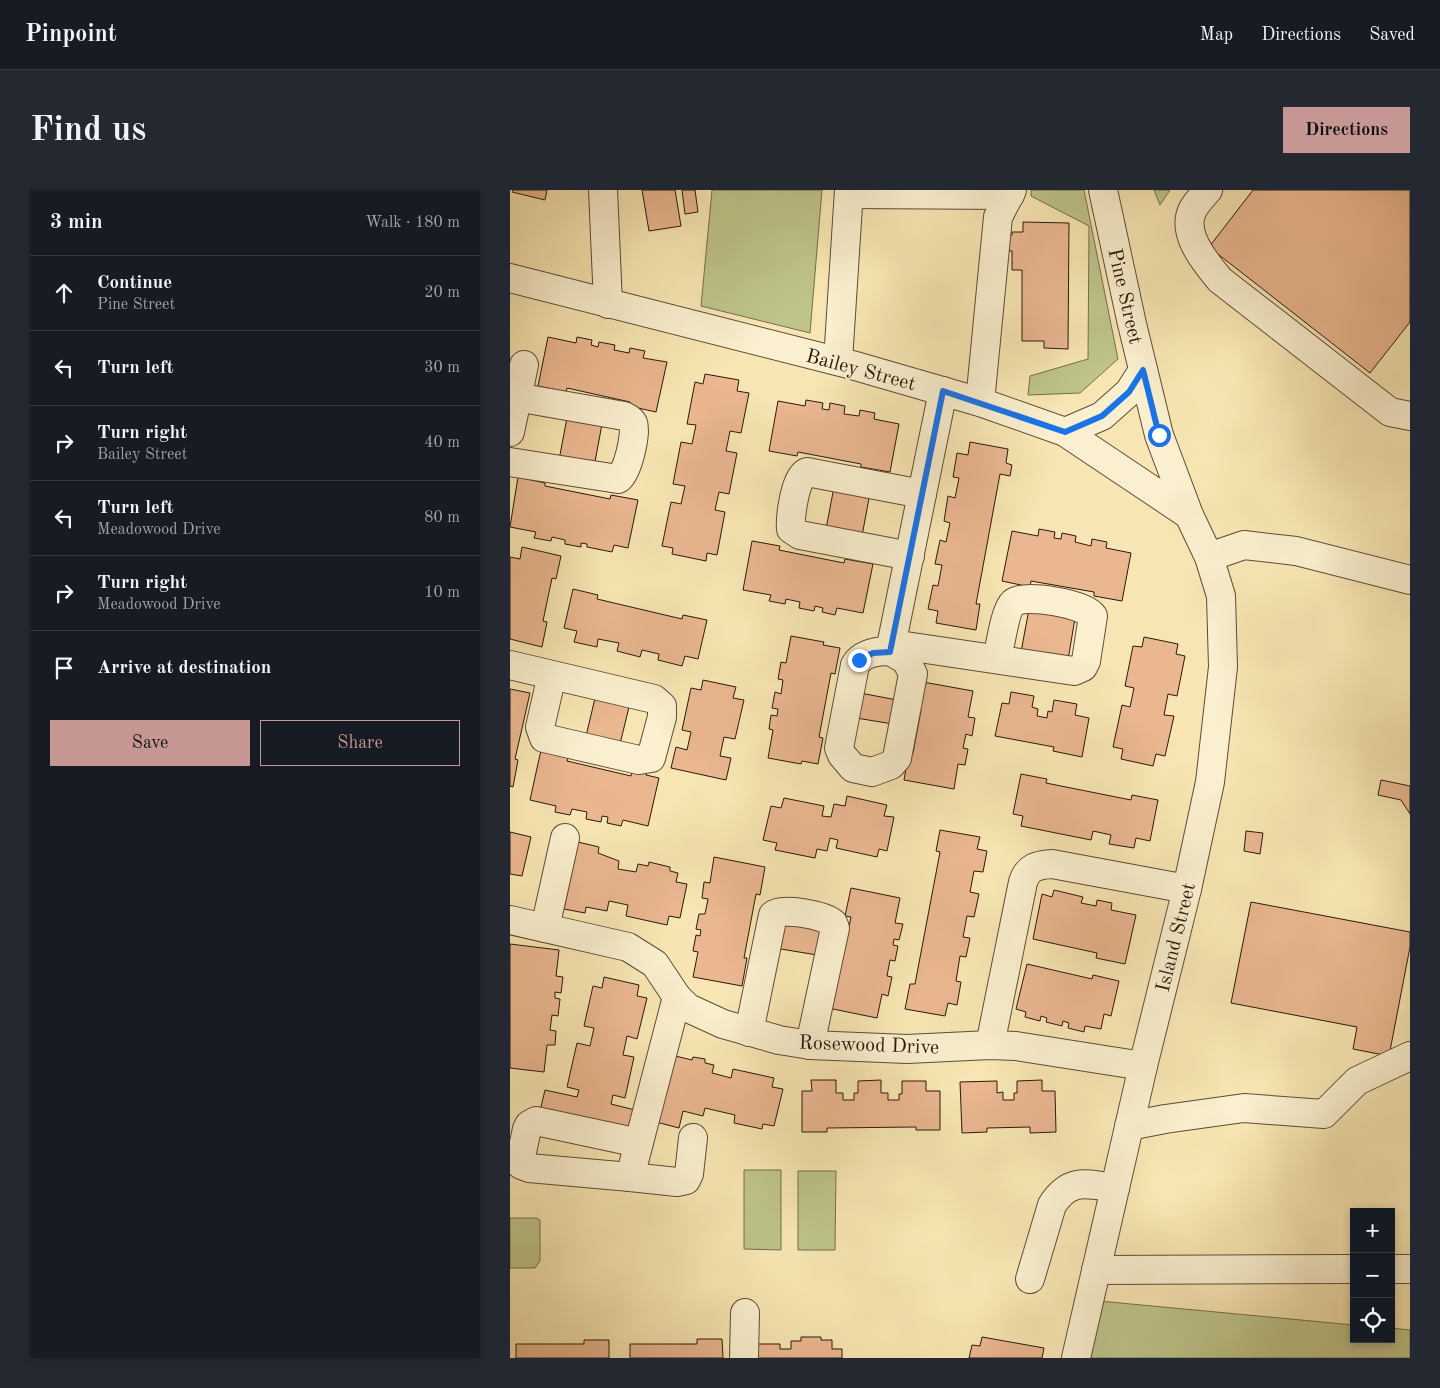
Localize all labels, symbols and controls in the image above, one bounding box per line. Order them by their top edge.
text: Pinpoint [25,23,117,47]
text: Map [1200,26,1233,44]
text: Directions [1261,26,1341,44]
text: Saved [1369,26,1415,44]
button: Directions [1283,107,1410,153]
text: Find us [30,113,146,148]
text: 3 min [50,212,103,233]
text: Walk · 180 m [365,215,460,231]
street label: Pine Street [1103,247,1145,346]
text: Continue [97,274,172,293]
icon: ahead [50,279,78,307]
text: 20 m [424,285,460,301]
text: Pine Street [97,297,175,313]
street label: Bailey Street [803,347,918,395]
icon: left [50,354,78,382]
text: Turn left [97,359,174,378]
text: 30 m [424,360,460,376]
text: Turn right [97,424,187,443]
route start [1148,424,1171,447]
icon: right [50,429,78,457]
text: 40 m [424,435,460,451]
text: Bailey Street [97,447,187,463]
text: Turn left [97,499,174,518]
icon: left [50,504,78,532]
text: 80 m [424,510,460,526]
text: Meadowood Drive [97,522,221,538]
text: Turn right [97,574,187,593]
icon: right [50,579,78,607]
text: 10 m [424,585,460,601]
text: Meadowood Drive [97,597,221,613]
route end [848,649,871,672]
icon: arrive [50,654,78,682]
text: Arrive at destination [97,659,271,678]
button: Save [50,720,250,766]
button: Share [260,720,460,766]
street label: Island Street [1154,881,1200,994]
street label: Rosewood Drive [798,1034,940,1058]
map controls [1350,1208,1395,1343]
button: + [1350,1208,1395,1253]
button: − [1350,1253,1395,1298]
button: locate [1350,1298,1395,1343]

